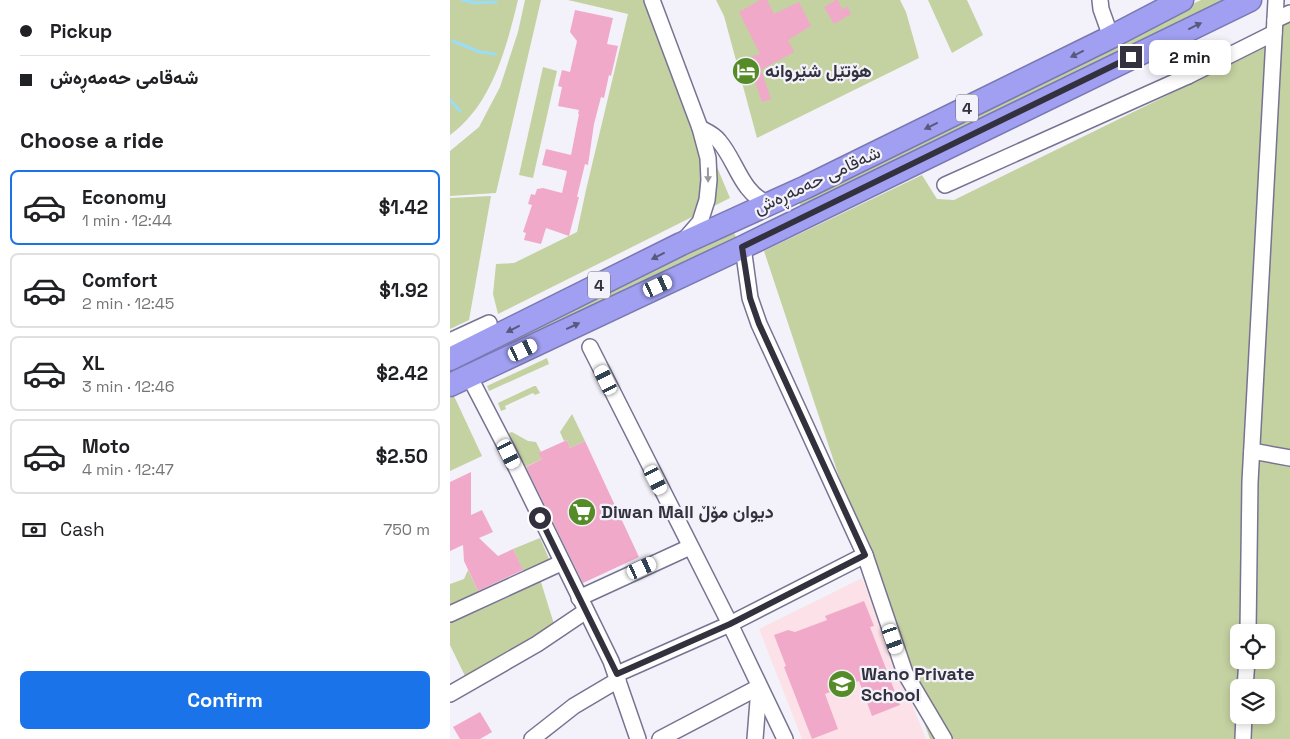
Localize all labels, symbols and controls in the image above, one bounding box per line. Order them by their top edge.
text: Pickup [50,19,112,44]
one-way arrow [1188,22,1202,30]
callout: 2 min [1148,40,1231,74]
route end [1120,46,1142,68]
text: 2 min [1169,47,1211,68]
one-way arrow [1070,50,1084,58]
hotel icon: هۆتێل شێروانە [731,56,761,86]
place label: هۆتێل شێروانە [765,59,872,82]
text: شەقامی حەمەڕەش [50,65,198,90]
road number: 4 [956,95,978,122]
one-way arrow [924,122,938,130]
text: Choose a ride [20,126,164,154]
street label: شەقامی حەمەڕەش [750,140,885,222]
one-way arrow [705,168,713,184]
icon: car [22,185,67,230]
text: Economy [82,185,166,210]
text: $1.42 [379,195,428,220]
text: 1 min · 12:44 [82,210,172,231]
one-way arrow [651,252,665,260]
icon: car [22,268,67,313]
text: Comfort [82,268,158,293]
road number: 4 [588,272,610,298]
car [641,273,674,299]
text: $1.92 [379,278,428,303]
text: 2 min · 12:45 [82,293,174,314]
one-way arrow [566,322,580,330]
one-way arrow [506,325,520,333]
car [506,337,539,363]
icon: car [22,351,67,396]
text: XL [82,351,105,376]
text: $2.42 [376,361,428,386]
car [592,363,619,397]
text: 3 min · 12:46 [82,376,175,397]
icon: car [22,434,67,479]
text: Moto [82,434,130,459]
car [495,437,522,471]
text: $2.50 [376,444,428,469]
text: 4 min · 12:47 [82,459,174,480]
car [642,463,669,497]
supermarket icon: Diwan Mall دیوان مۆڵ [567,497,597,527]
place label: Diwan Mall دیوان مۆڵ [601,500,774,523]
route start [529,507,551,529]
icon: cash [20,516,48,544]
text: Cash [60,517,105,542]
text: 750 m [383,519,430,540]
car [625,555,658,581]
car [881,622,904,656]
map controls [1230,624,1275,724]
button: locate [1230,624,1275,669]
place label: Wano Private School [861,662,975,706]
school or university icon: Wano Private School [827,669,857,699]
button: Confirm [20,671,430,729]
button: layers [1230,679,1275,724]

